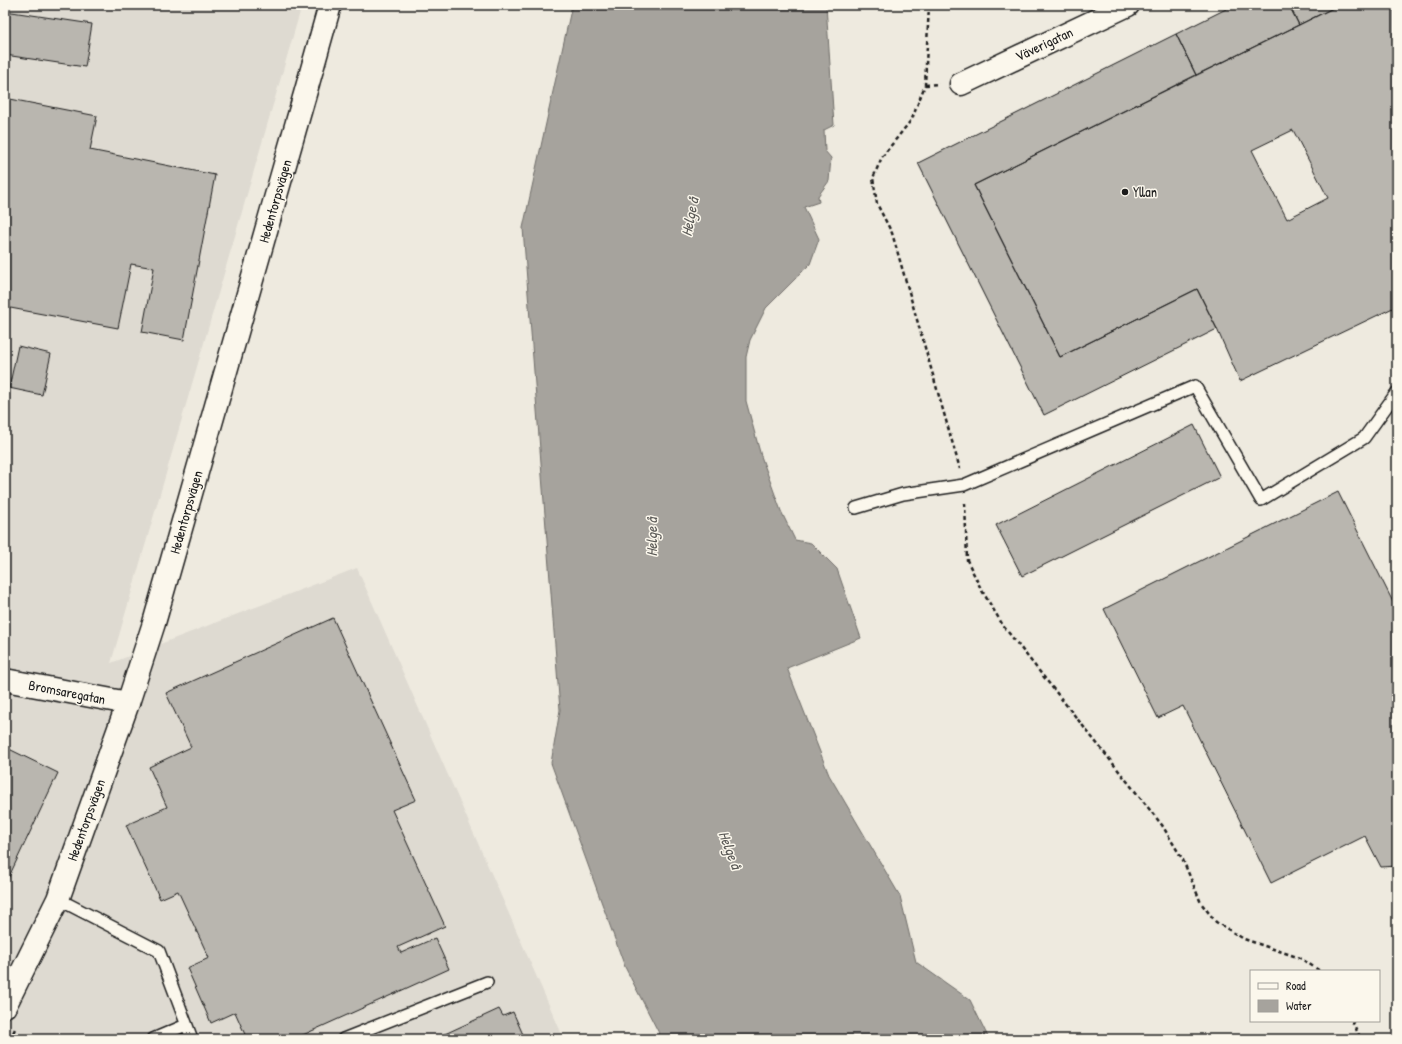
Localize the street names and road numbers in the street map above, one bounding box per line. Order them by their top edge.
street label: Väverigatan [1012,22,1076,66]
street label: Hedentorpsvägen [254,157,296,245]
street label: Hedentorpsvägen [165,468,207,556]
street label: Bromsaregatan [27,675,107,709]
street label: Hedentorpsvägen [62,776,110,864]

